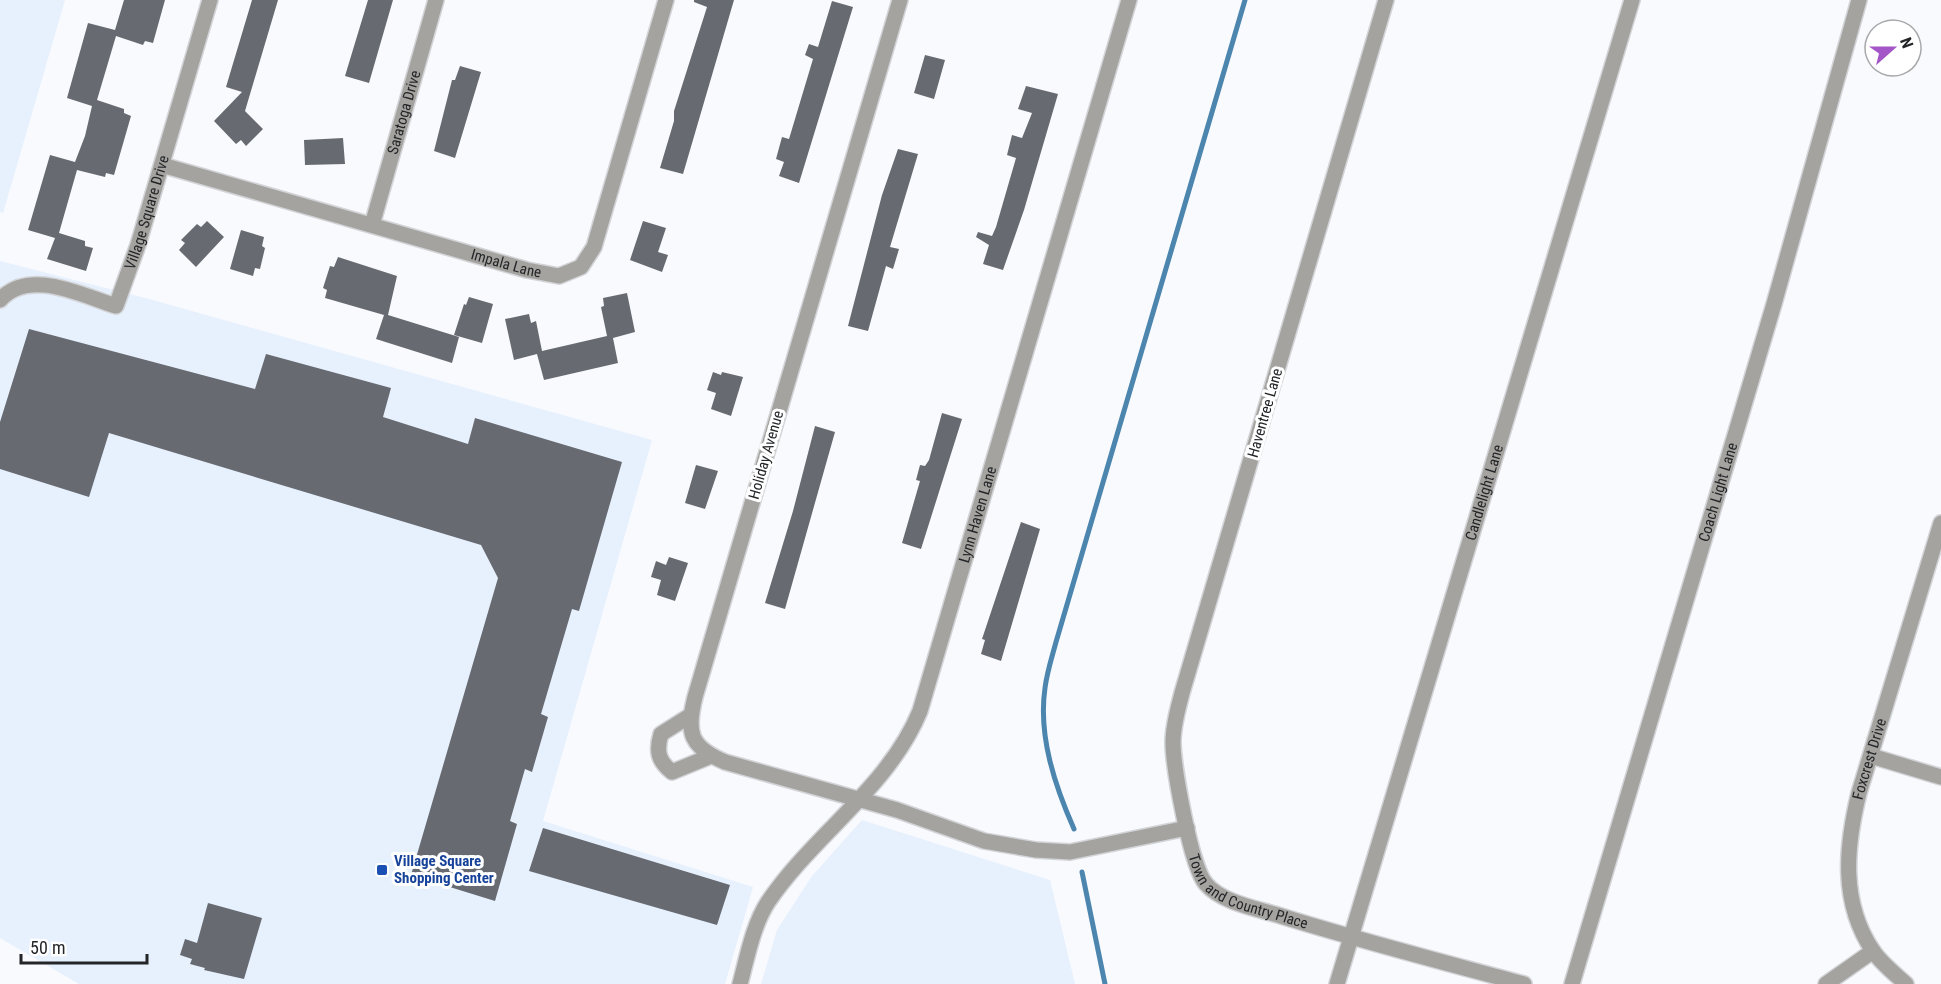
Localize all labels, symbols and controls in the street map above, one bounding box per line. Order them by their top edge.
north arrow [1863,18,1923,78]
text: N [1896,35,1917,51]
street label: Saratoga Drive [384,69,424,156]
street label: Village Square Drive [121,153,173,272]
street label: Impala Lane [469,245,543,281]
street label: Haventree Lane [1244,366,1286,460]
street label: Holiday Avenue [745,409,787,501]
street label: Coach Light Lane [1695,440,1741,544]
street label: Candlelight Lane [1461,443,1507,543]
street label: Lynn Haven Lane [955,464,1000,565]
street label: Foxcrest Drive [1849,716,1890,801]
place label: Village Square Shopping Center [394,852,494,887]
street label: Town and Country Place [1185,852,1310,933]
marker: Village Square Shopping Center [375,863,389,877]
scale bar [21,927,147,965]
text: 50 m [30,937,65,958]

